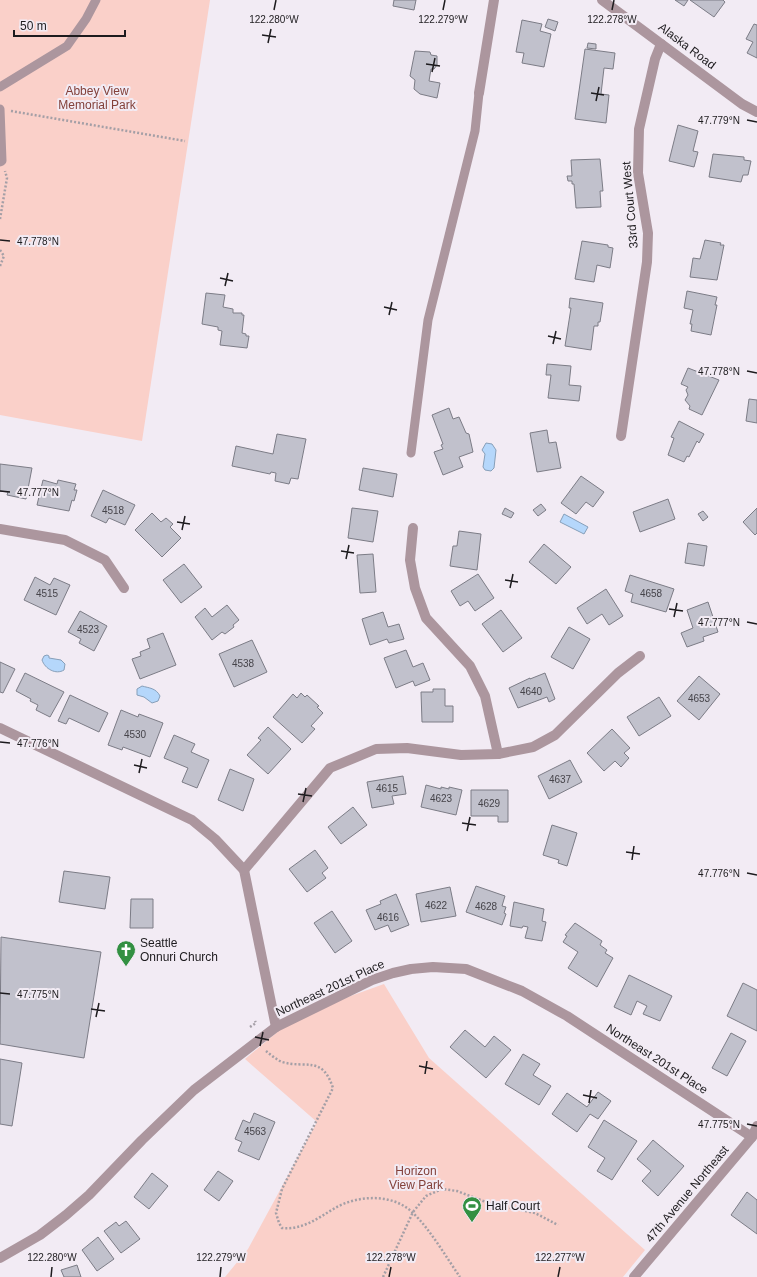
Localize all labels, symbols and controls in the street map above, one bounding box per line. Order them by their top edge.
scale bar [14,12,125,38]
text: 122.280°W [249,14,299,25]
text: 122.279°W [418,14,468,25]
text: 122.278°W [587,14,637,25]
text: 50 m [20,19,47,33]
street label: Alaska Road [656,20,718,72]
park label: Abbey View Memorial Park [58,84,137,112]
text: 47.779°N [698,115,740,126]
street label: 33rd Court West [619,160,641,249]
text: 47.778°N [17,236,59,247]
text: 47.778°N [698,366,740,377]
text: 47.777°N [17,487,59,498]
house number: 4518 [102,505,125,516]
house number: 4515 [36,588,59,599]
house number: 4658 [640,588,663,599]
text: 47.777°N [698,617,740,628]
house number: 4523 [77,624,100,635]
house number: 4538 [232,658,255,669]
house number: 4640 [520,686,543,697]
house number: 4653 [688,693,711,704]
house number: 4530 [124,729,147,740]
text: 47.776°N [17,738,59,749]
house number: 4637 [549,774,572,785]
house number: 4615 [376,783,399,794]
house number: 4623 [430,793,453,804]
house number: 4629 [478,798,501,809]
text: 47.776°N [698,868,740,879]
house number: 4622 [425,900,448,911]
house number: 4628 [475,901,498,912]
house number: 4616 [377,912,400,923]
place label: Seattle Onnuri Church [140,936,218,964]
church icon: Seattle Onnuri Church [115,939,137,967]
street label: Northeast 201st Place [274,957,387,1019]
text: 47.775°N [17,989,59,1000]
street label: Northeast 201st Place [604,1021,711,1097]
text: 47.775°N [698,1119,740,1130]
house number: 4563 [244,1126,267,1137]
street label: 47th Avenue Northeast [642,1142,732,1245]
park label: Horizon View Park [389,1164,444,1192]
sports icon: Half Court [461,1195,483,1223]
place label: Half Court [486,1199,541,1213]
text: 122.280°W [27,1252,77,1263]
text: 122.279°W [196,1252,246,1263]
text: 122.278°W [366,1252,416,1263]
text: 122.277°W [535,1252,585,1263]

